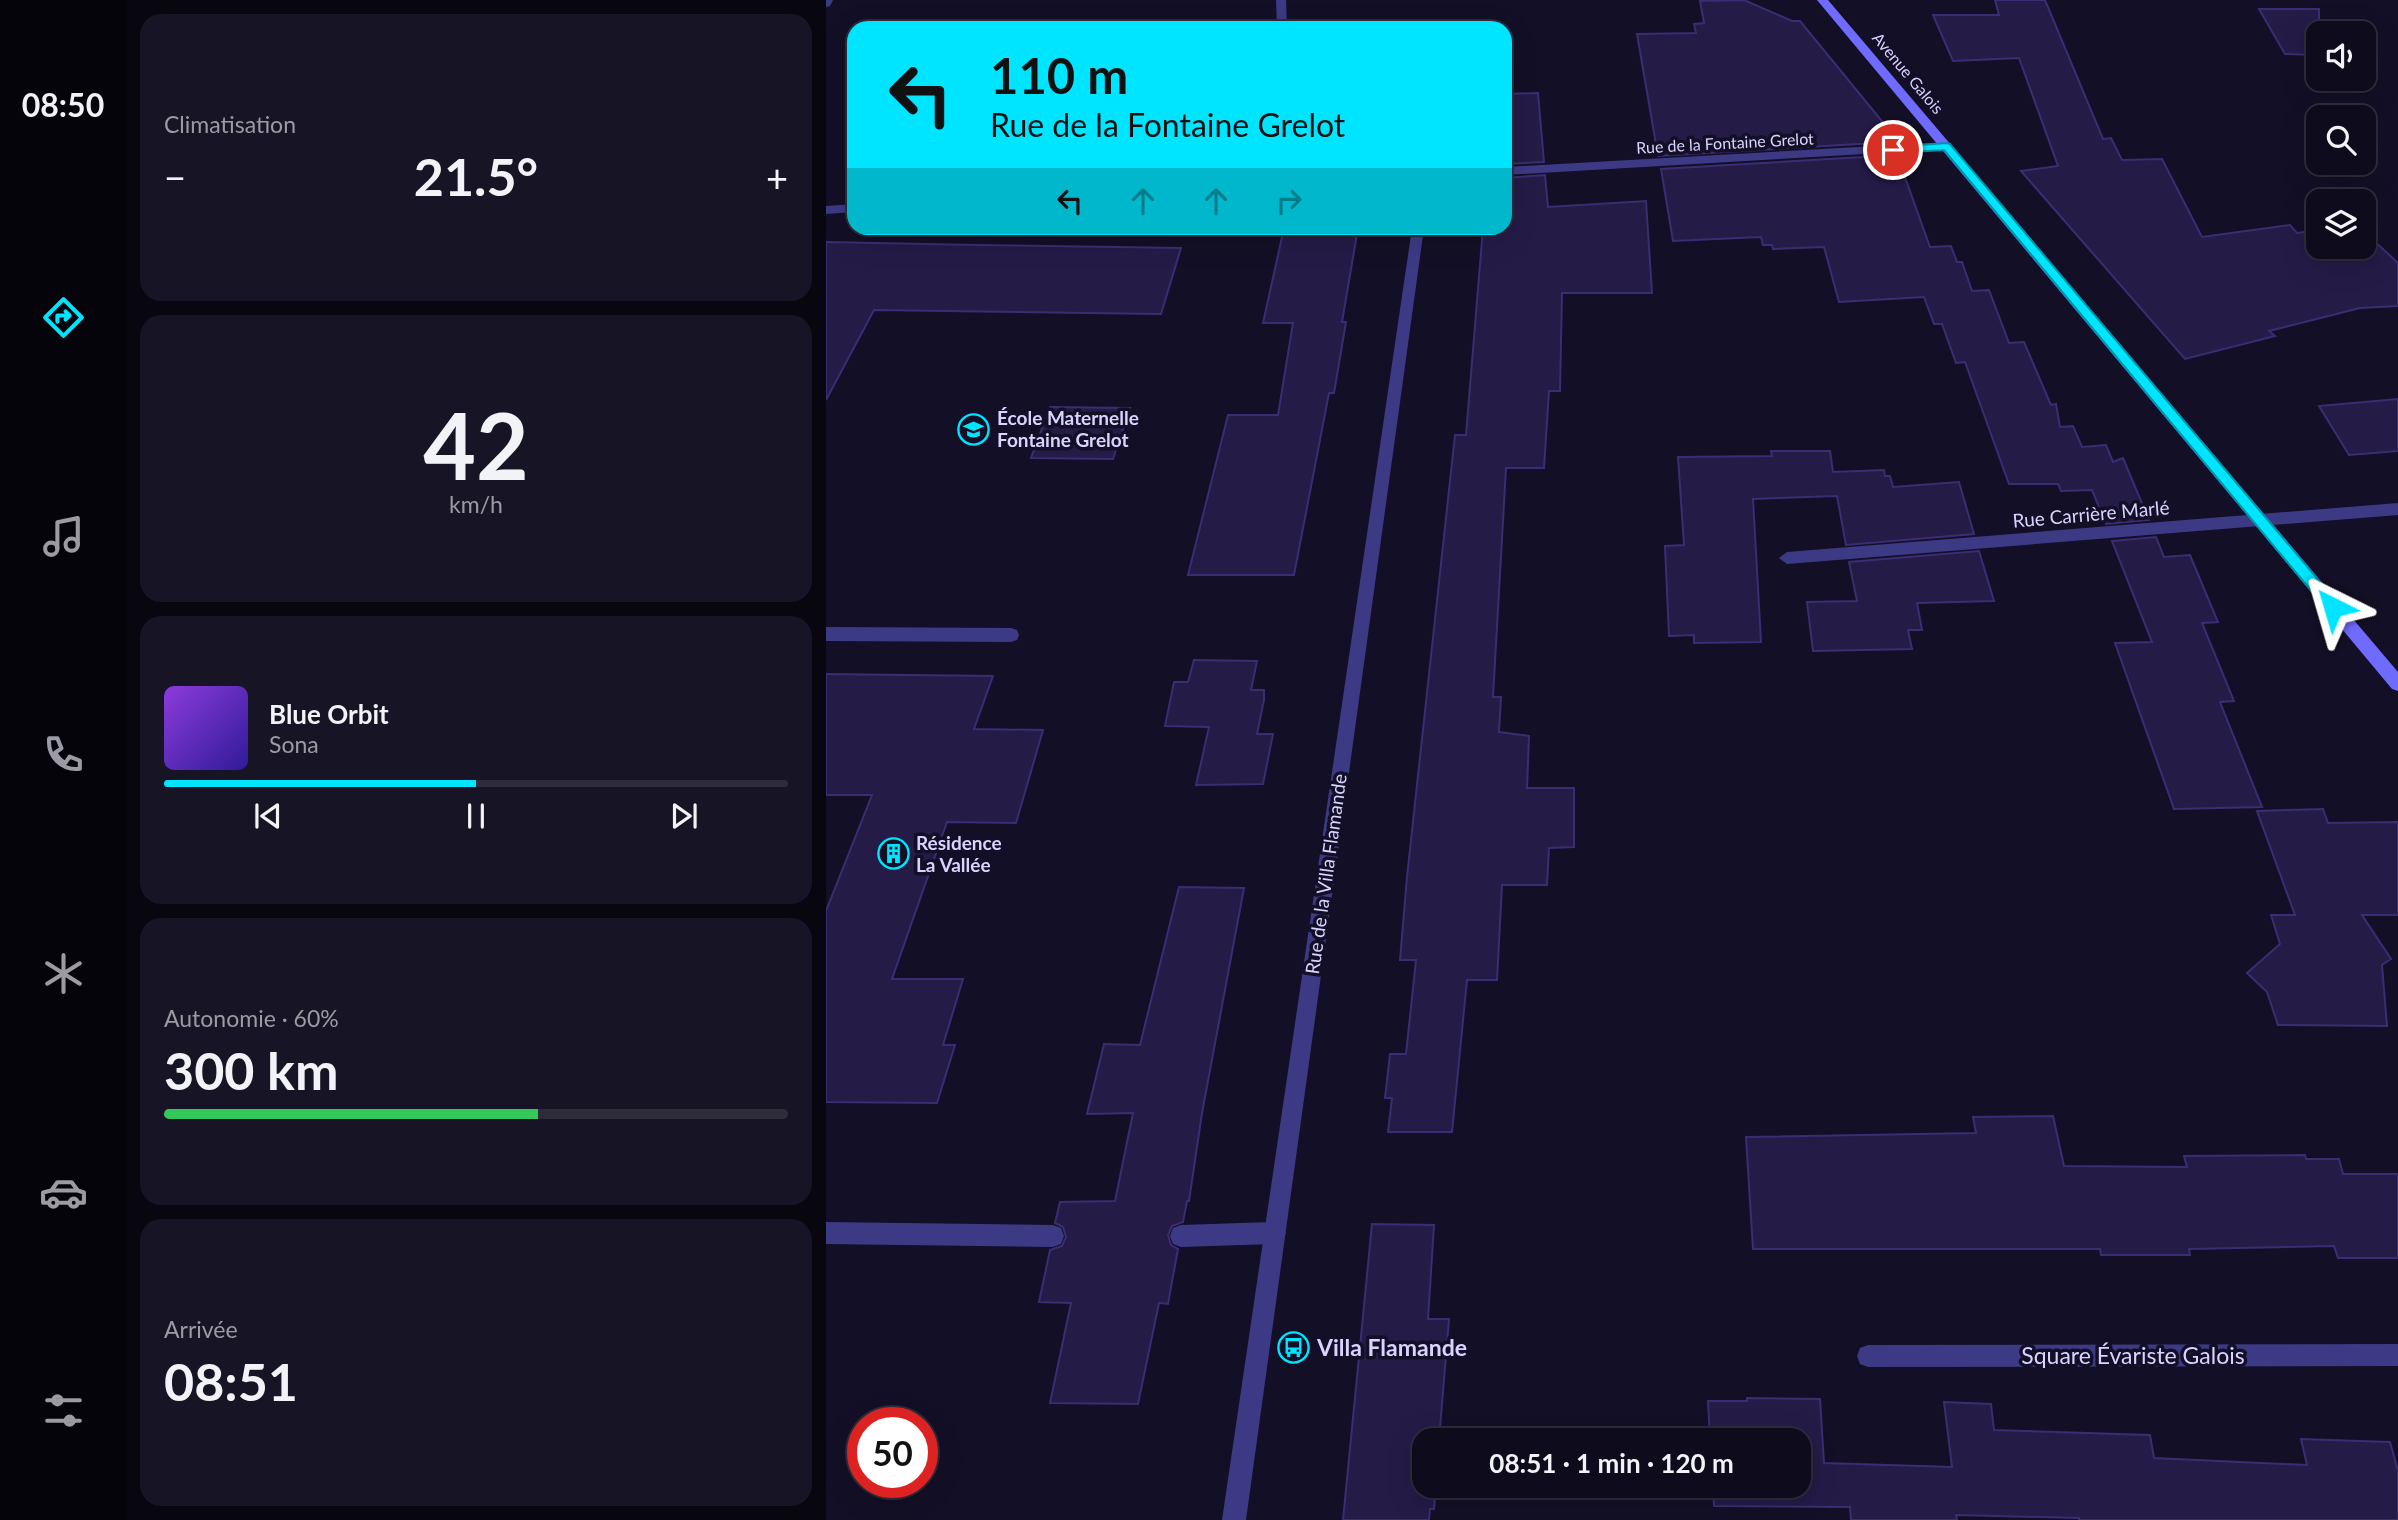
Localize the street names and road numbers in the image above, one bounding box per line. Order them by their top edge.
street label: Avenue Galois [1869,28,1948,117]
street label: Rue de la Fontaine Grelot [1636,128,1814,157]
street label: Rue Carrière Marlé [2012,495,2170,532]
street label: Rue de la Villa Flamande [1300,772,1351,976]
street label: Square Évariste Galois [2021,1341,2245,1369]

